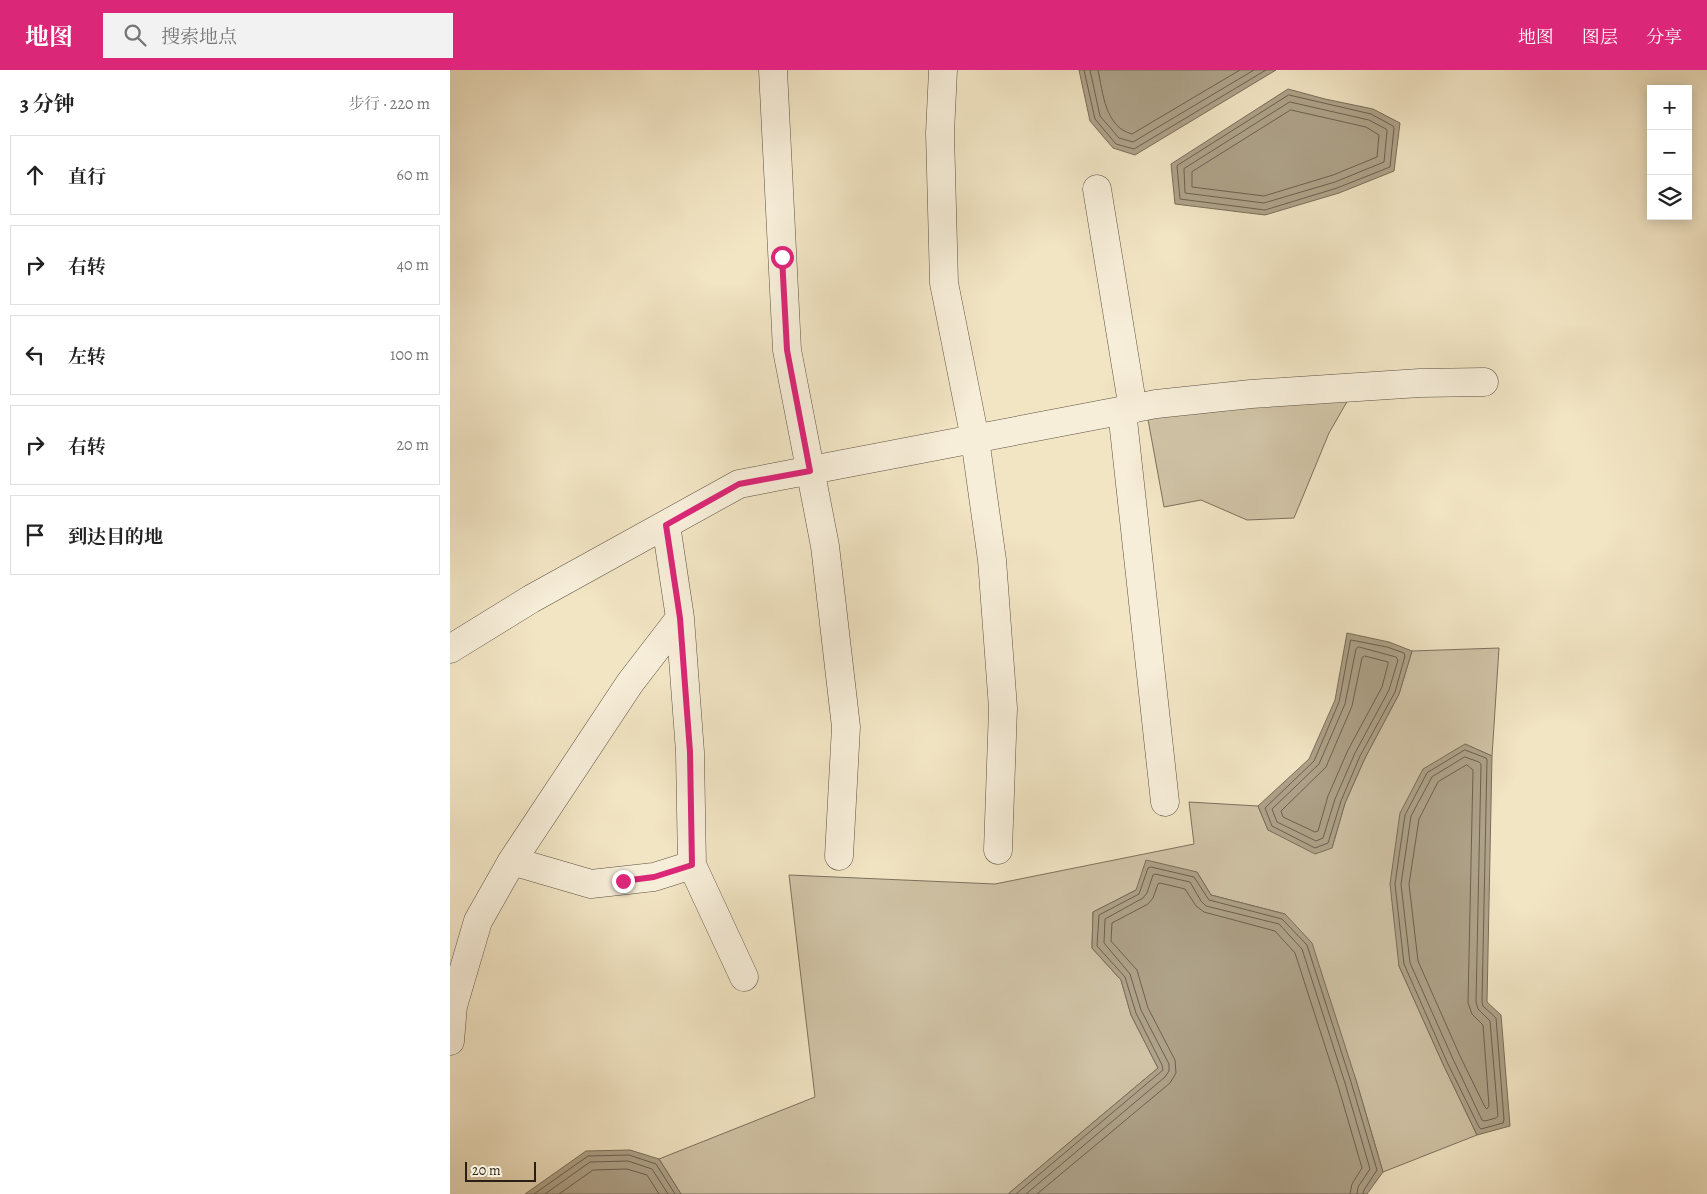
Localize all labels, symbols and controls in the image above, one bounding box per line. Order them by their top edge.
search box [103,13,453,58]
text: 地图 [25,21,73,53]
icon: search [121,21,149,49]
text: 搜索地点 [161,24,237,50]
text: 地图 [1518,25,1554,49]
text: 图层 [1582,25,1618,49]
text: 分享 [1646,25,1682,49]
map controls [1647,85,1692,220]
button: + [1647,85,1692,130]
text: 3 分钟 [20,90,75,118]
text: 步行 · 220 m [348,93,430,115]
button: − [1647,130,1692,175]
icon: ahead [21,161,49,189]
text: 直行 [68,164,106,190]
text: 60 m [397,164,429,186]
button: layers [1647,175,1692,220]
route start [771,246,794,269]
icon: right [21,251,49,279]
text: 右转 [68,254,106,280]
text: 40 m [397,254,429,276]
icon: left [21,341,49,369]
text: 左转 [68,344,106,370]
text: 100 m [390,344,429,366]
icon: right [21,431,49,459]
text: 右转 [68,434,106,460]
text: 20 m [396,434,429,456]
icon: arrive [21,521,49,549]
text: 到达目的地 [68,524,163,550]
route end [612,870,635,893]
scale bar [465,1159,536,1182]
text: 20 m [472,1161,501,1180]

